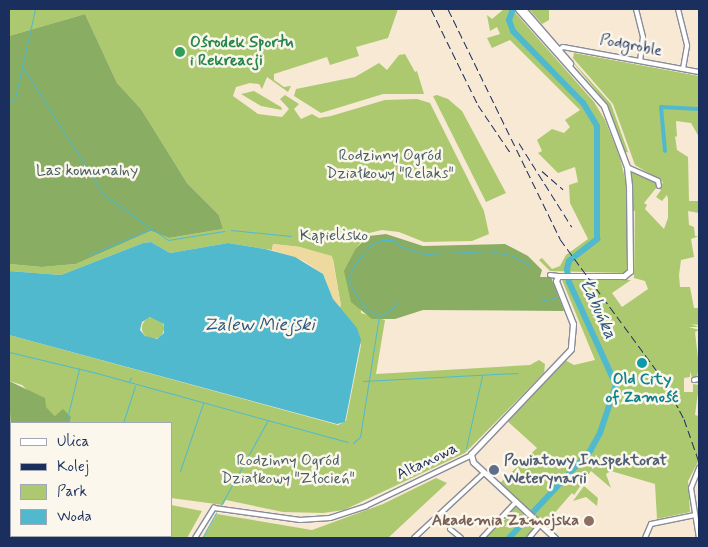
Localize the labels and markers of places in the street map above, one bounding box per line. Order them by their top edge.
place label: Ośrodek Sportu i Rekreacji [190,33,295,71]
marker: Ośrodek Sportu i Rekreacji [174,46,186,58]
marker: Old City of Zamość [636,357,648,369]
place label: Old City of Zamość [605,370,679,408]
place label: Powiatowy Inspektorat Weterynarii [504,451,660,489]
marker: Powiatowy Inspektorat Weterynarii [488,464,500,476]
place label: Akademia Zamojska [432,511,579,531]
marker: Akademia Zamojska [583,515,595,527]

